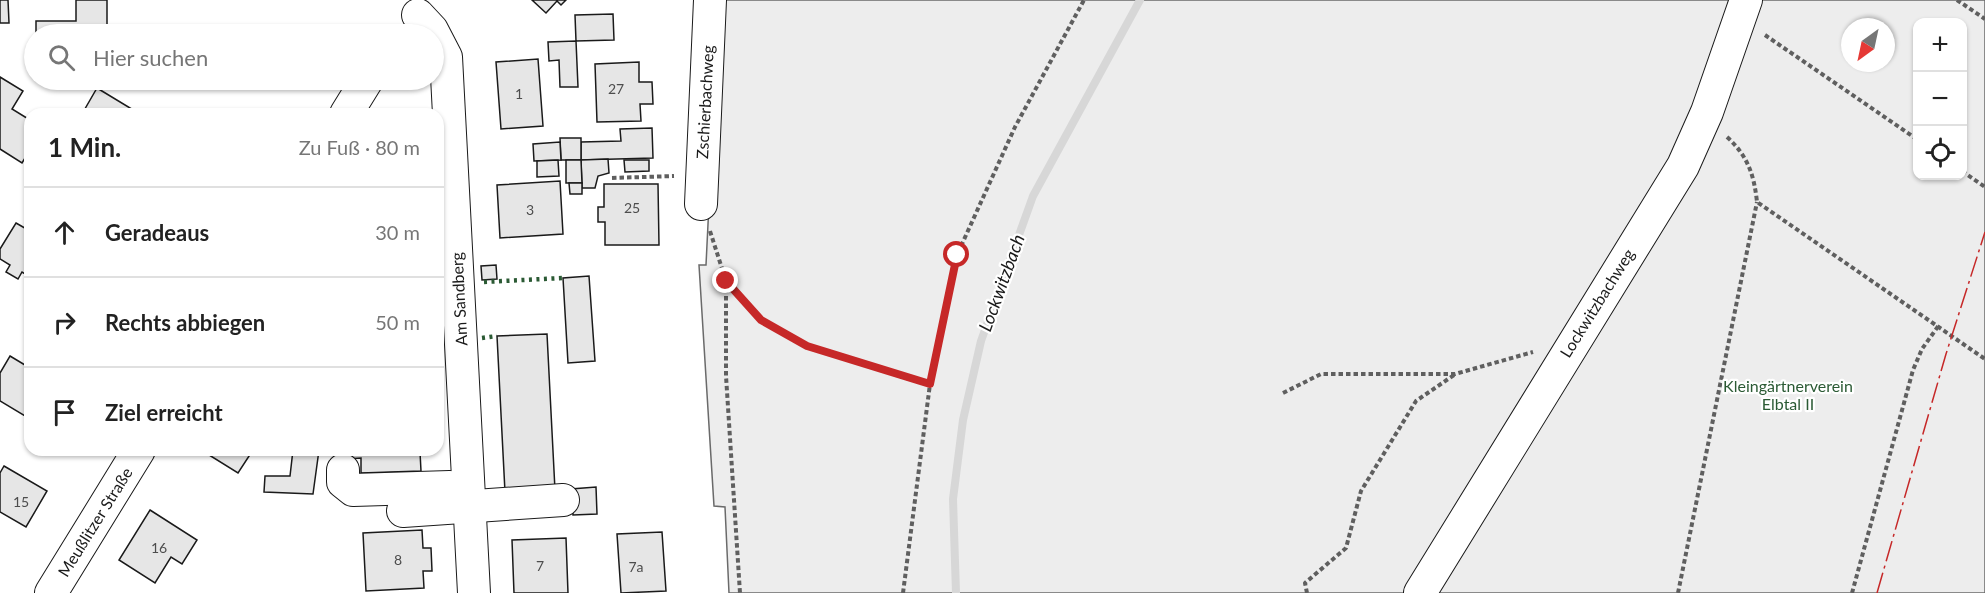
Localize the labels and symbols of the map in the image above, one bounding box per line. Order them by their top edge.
north arrow [1841,18,1895,72]
street label: Zschierbachweg [692,45,717,159]
house number: 27 [608,80,624,97]
house number: 1 [515,85,523,102]
house number: 25 [624,199,640,216]
house number: 3 [526,201,534,218]
water label: Lockwitzbach [973,231,1029,334]
route start [943,241,969,267]
street label: Lockwitzbachweg [1556,245,1638,361]
street label: Am Sandberg [447,252,470,346]
route end [712,267,738,293]
park label: Kleingärtnerverein Elbtal II [1723,376,1853,413]
street label: Meußlitzer Straße [53,464,136,580]
house number: 15 [13,493,29,510]
house number: 16 [151,539,167,556]
house number: 8 [394,551,402,568]
house number: 7 [536,557,544,574]
house number: 7a [628,558,644,575]

